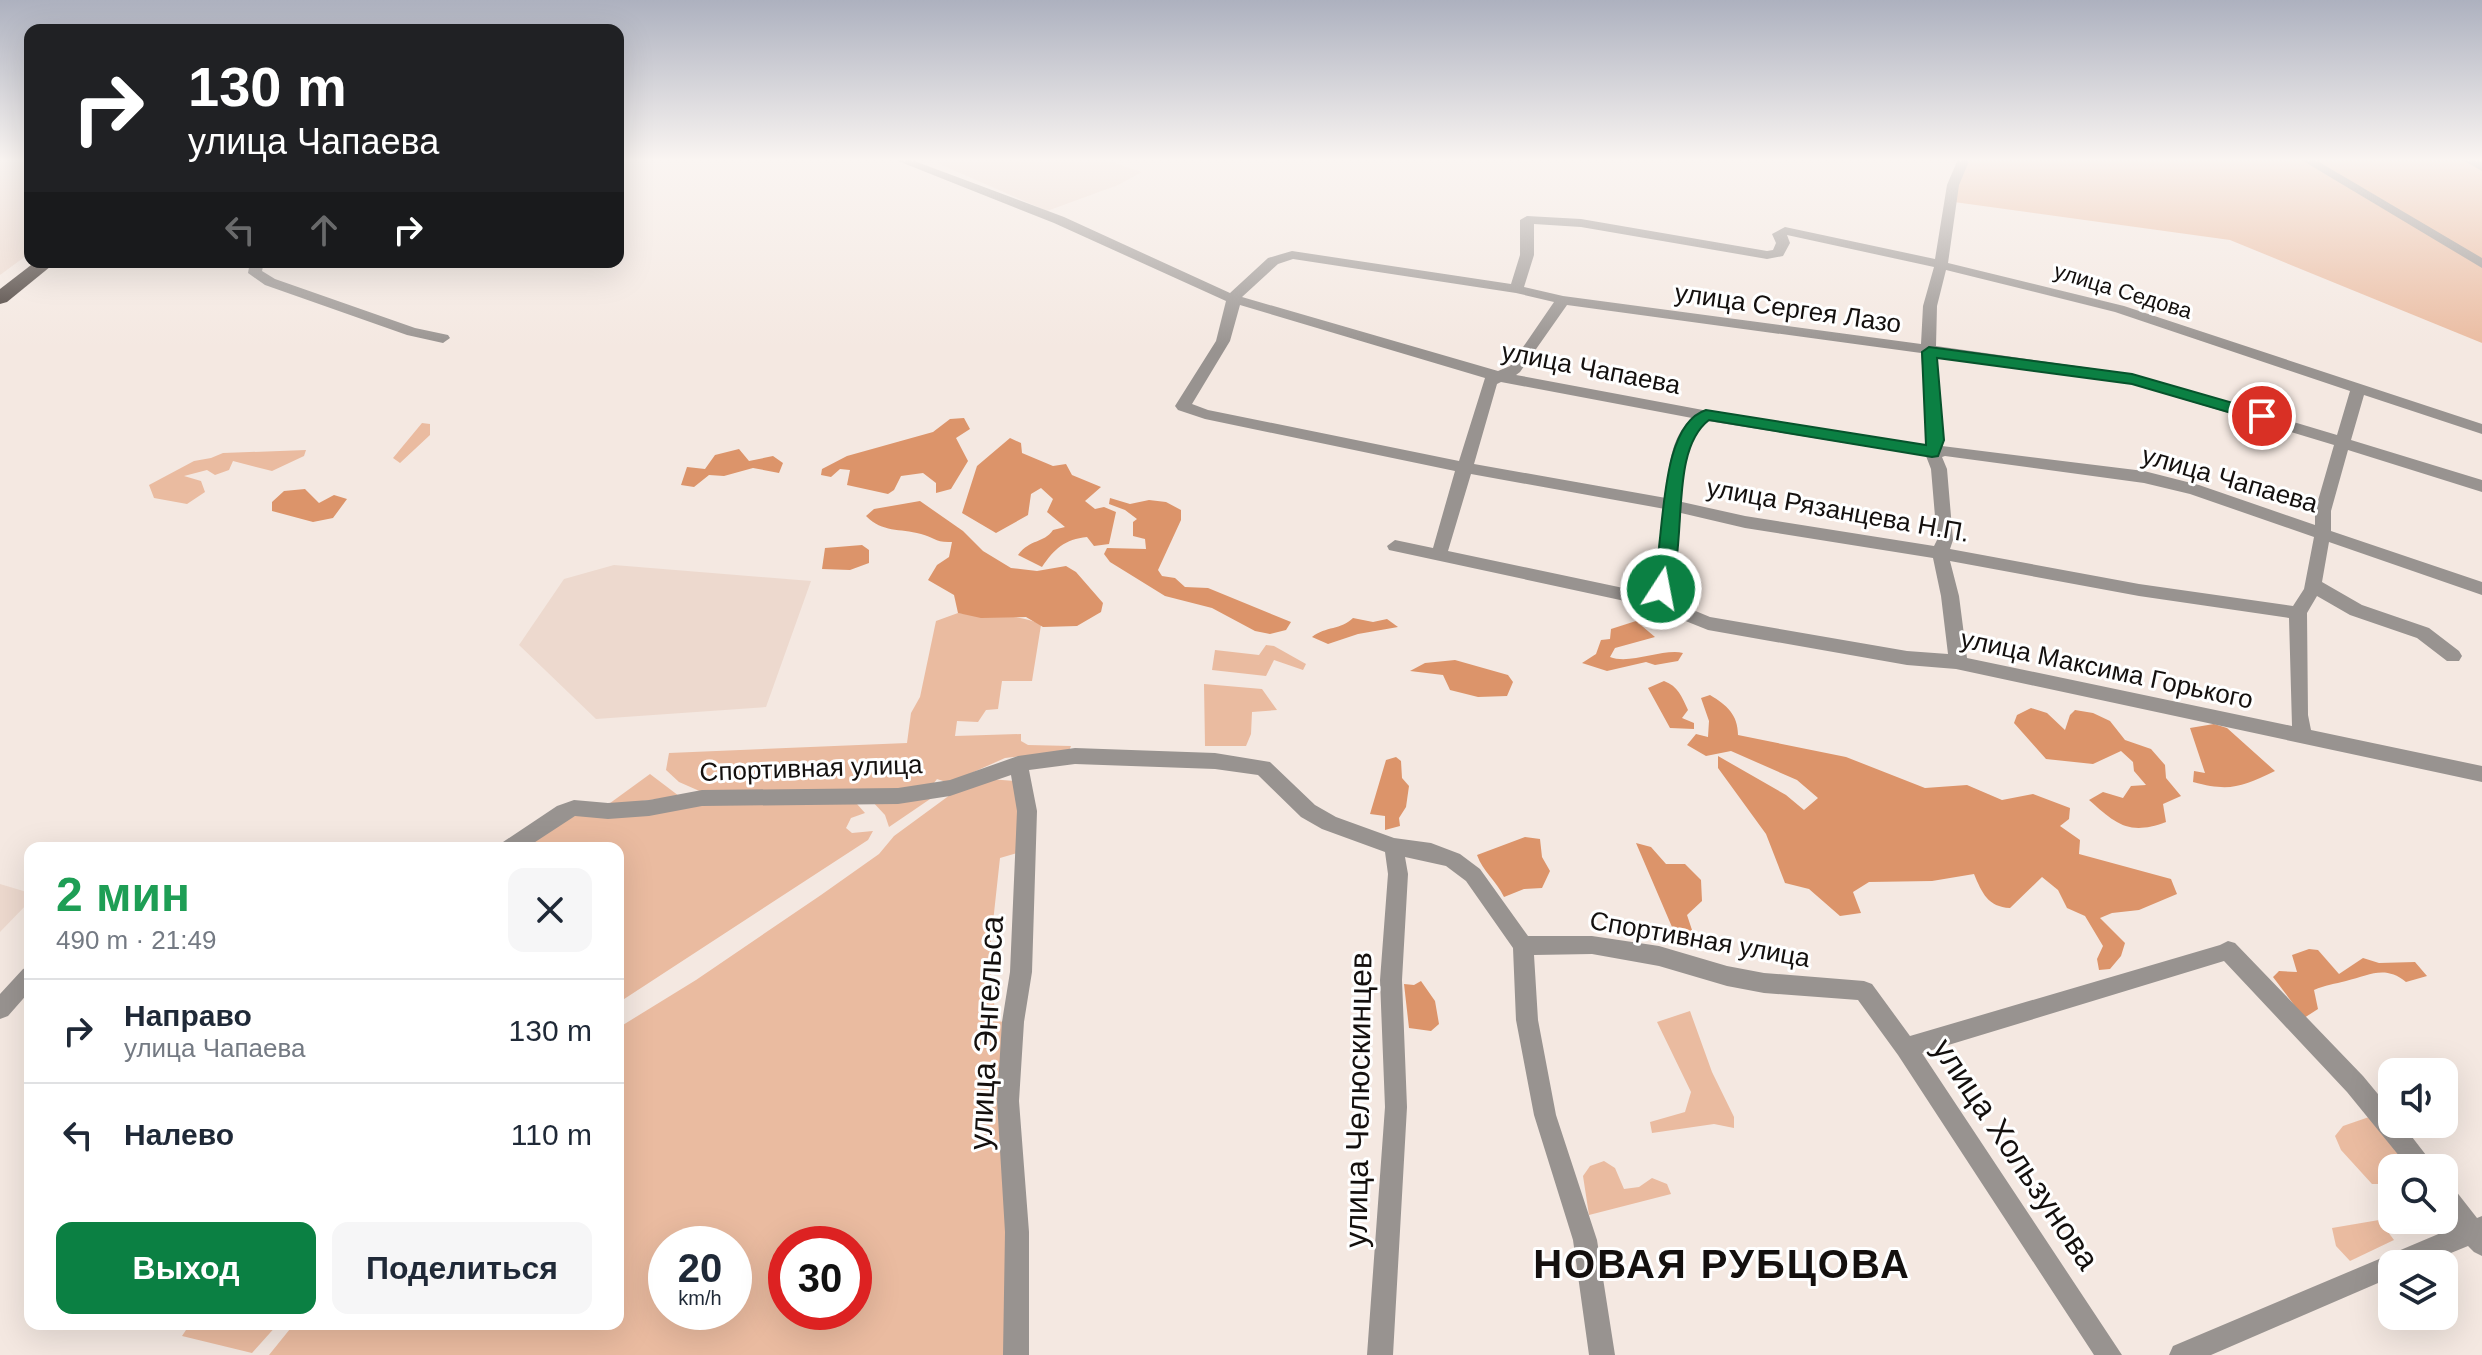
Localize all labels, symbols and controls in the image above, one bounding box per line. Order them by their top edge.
text: 130 m [188,55,347,118]
icon: right [56,56,160,160]
text: улица Чапаева [188,121,439,162]
icon: left [218,208,262,252]
icon: ahead [302,208,346,252]
icon: right [386,208,430,252]
street label: улица Седова [2051,258,2196,324]
street label: улица Сергея Лазо [1673,277,1903,339]
street label: улица Чапаева [1499,336,1683,400]
pin [2228,382,2296,450]
icon: arrive [2240,394,2284,438]
street label: улица Чапаева [2139,440,2322,519]
street label: улица Рязанцева Н.П. [1704,472,1972,548]
position arrow [1619,547,1703,631]
street label: улица Максима Горького [1958,623,2256,715]
street label: Спортивная улица [699,749,924,787]
text: 2 мин [56,868,190,921]
button: close [508,868,592,952]
street label: Спортивная улица [1588,905,1813,973]
street label: улица Энгельса [962,915,1010,1151]
text: 490 m · 21:49 [56,925,216,955]
street label: улица Челюскинцев [1337,952,1379,1248]
text: Направо [124,999,252,1032]
icon: right [56,1009,100,1053]
text: 130 m [509,1014,592,1047]
street label: улица Хользунова [1925,1032,2107,1276]
text: улица Чапаева [124,1033,305,1063]
map controls [2378,1058,2458,1330]
button: sound [2378,1058,2458,1138]
icon: left [56,1113,100,1157]
text: Налево [124,1118,234,1151]
text: 110 m [511,1118,592,1151]
button: search [2378,1154,2458,1234]
button: Выход [56,1222,316,1314]
button: Поделиться [332,1222,592,1314]
speed limit sign: 30 [768,1226,872,1330]
district label: НОВАЯ РУБЦОВА [1533,1242,1911,1286]
text: 20 [678,1246,722,1290]
button: layers [2378,1250,2458,1330]
text: km/h [678,1287,722,1309]

